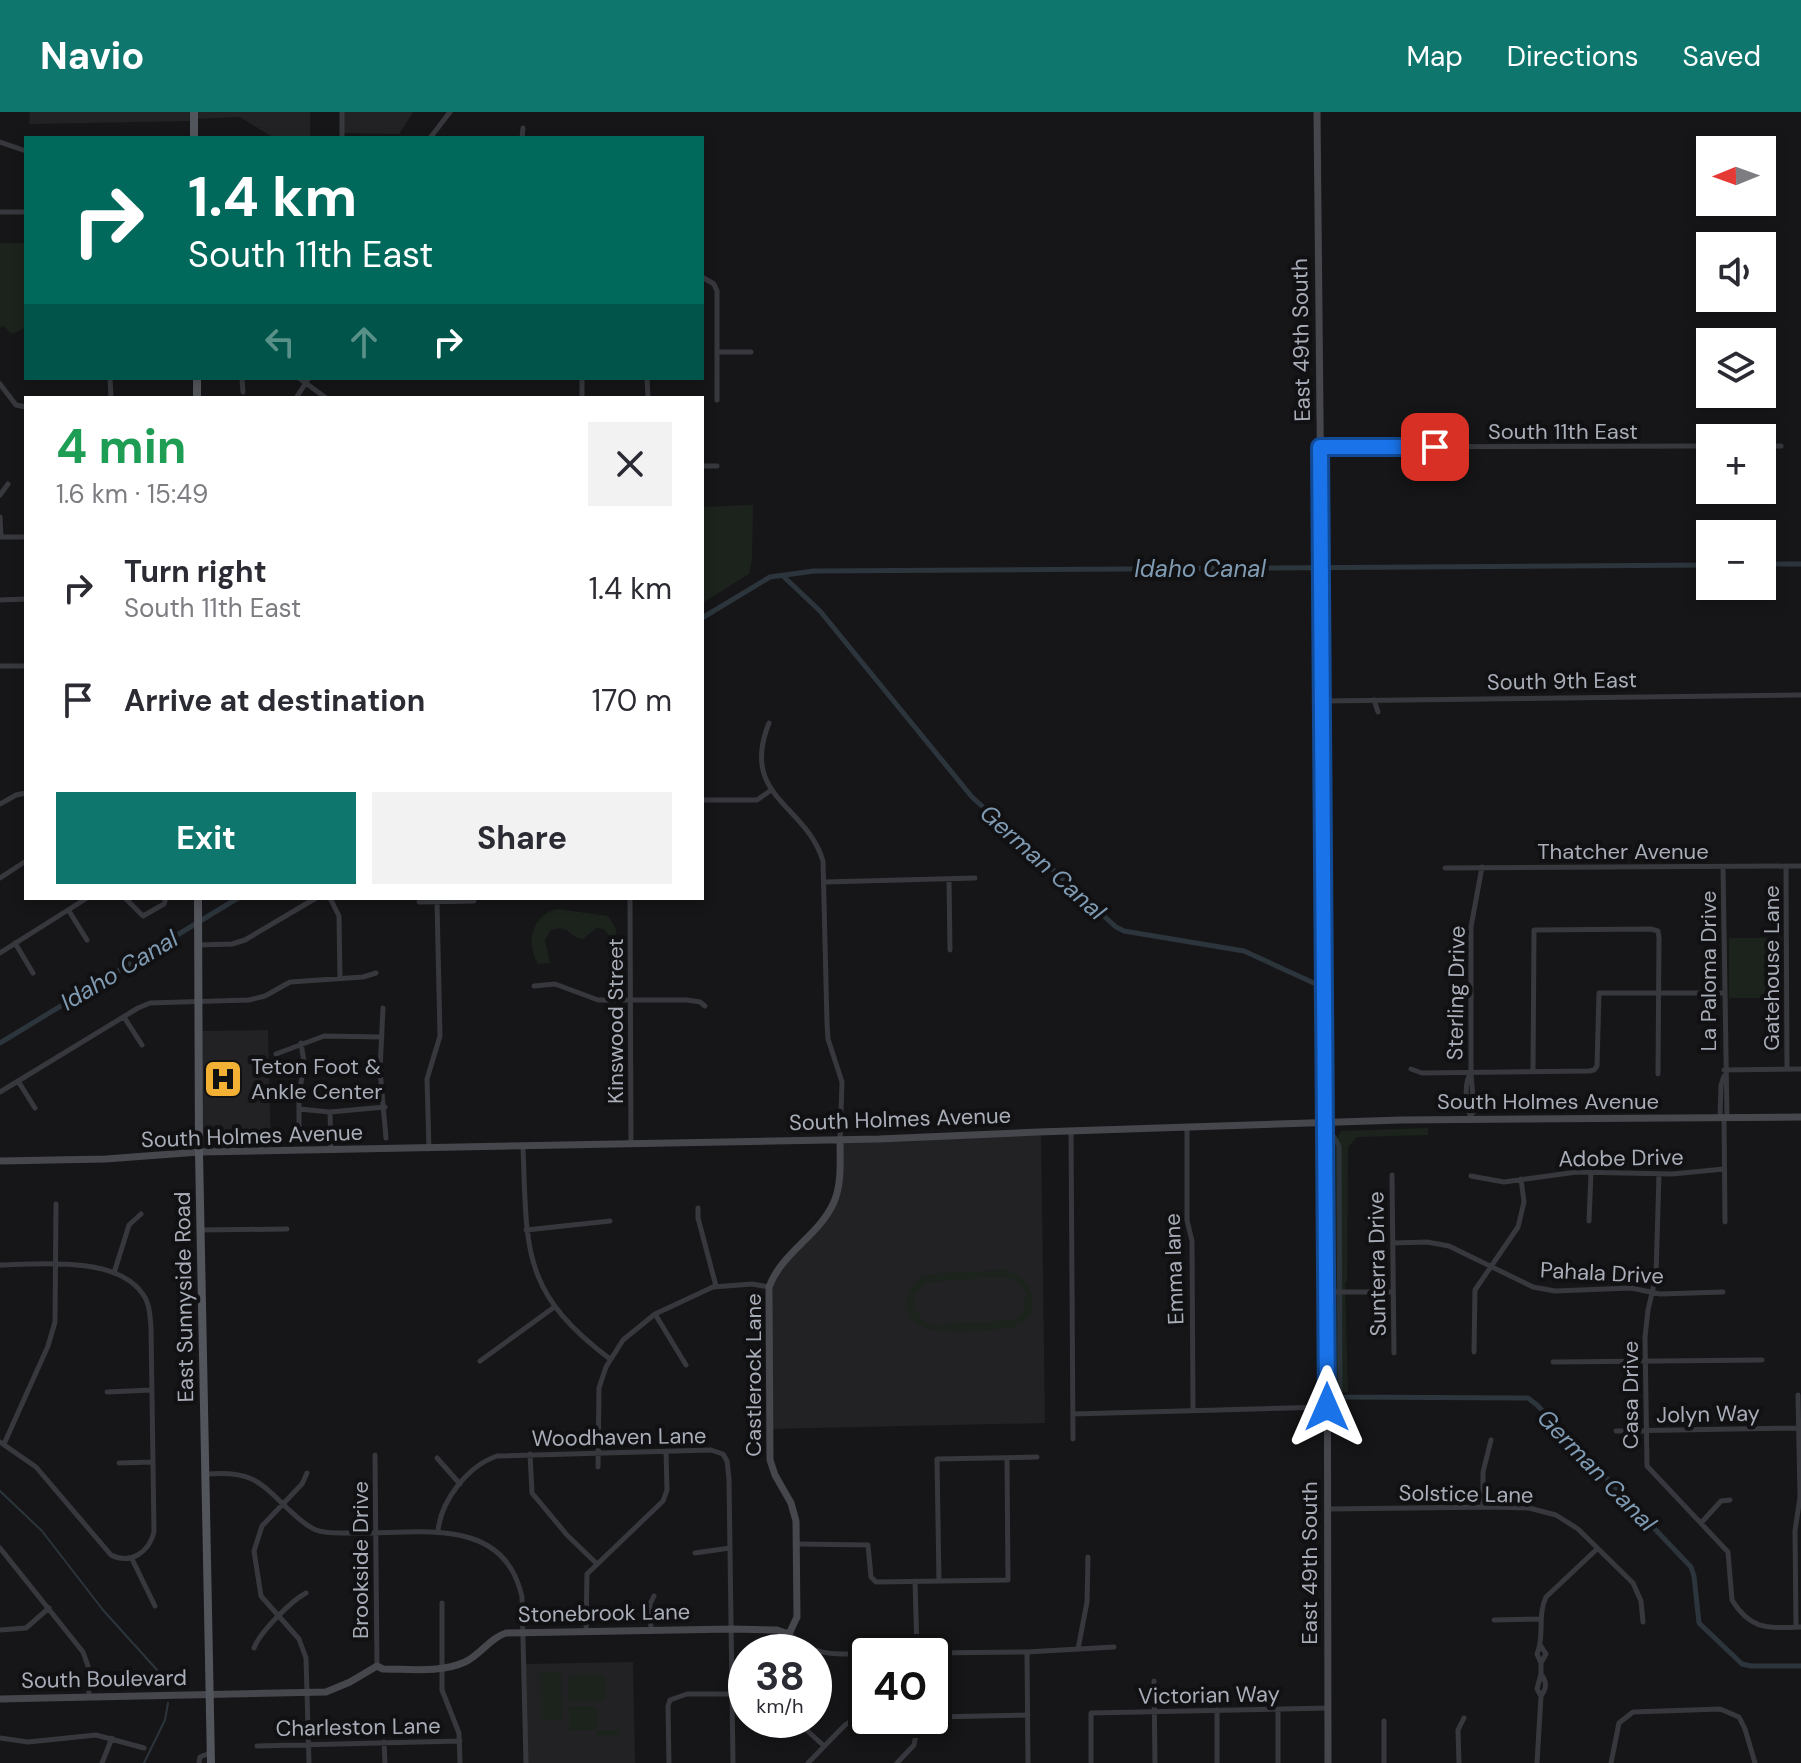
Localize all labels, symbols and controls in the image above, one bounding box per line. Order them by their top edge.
text: Navio [40,31,144,81]
text: Map [1406,38,1463,75]
text: Directions [1507,38,1639,75]
text: Saved [1683,38,1761,75]
north arrow [1696,136,1776,216]
map controls [1696,136,1776,600]
text: 1.4 km [188,160,357,233]
icon: right [56,168,160,272]
text: South 11th East [188,231,433,278]
button: sound [1696,232,1776,312]
street label: East 49th South [1285,258,1317,422]
icon: left [258,320,302,364]
icon: ahead [342,320,386,364]
icon: right [426,320,470,364]
button: layers [1696,328,1776,408]
pin [1401,413,1469,481]
text: 4 min [56,415,186,478]
street label: South 11th East [1488,417,1638,446]
button: close [588,422,672,506]
button: + [1696,424,1776,504]
icon: arrive [1413,425,1457,469]
text: 1.6 km · 15:49 [56,477,208,511]
button: − [1696,520,1776,600]
text: Turn right [124,552,267,591]
water label: Idaho Canal [1134,553,1266,584]
icon: right [56,566,100,610]
text: 1.4 km [589,569,672,608]
text: South 11th East [124,591,301,625]
street label: South 9th East [1487,665,1637,697]
icon: arrive [56,678,100,722]
text: Arrive at destination [124,681,425,720]
text: 170 m [592,681,672,720]
button: Exit [56,792,356,884]
button: Share [372,792,672,884]
water label: German Canal [974,797,1113,927]
street label: Thatcher Avenue [1537,837,1709,866]
street label: Gatehouse Lane [1757,885,1786,1051]
street label: La Paloma Drive [1694,890,1723,1052]
water label: Idaho Canal [55,923,184,1017]
street label: Sterling Drive [1440,925,1472,1061]
street label: Kinswood Street [601,938,630,1104]
place label: Teton Foot & Ankle Center [251,1052,382,1106]
hospital icon: Teton Foot & Ankle Center [202,1058,244,1100]
street label: South Holmes Avenue [1437,1087,1659,1116]
street label: South Holmes Avenue [788,1101,1012,1137]
street label: South Holmes Avenue [140,1118,364,1154]
street label: Adobe Drive [1558,1142,1684,1174]
street label: East Sunnyside Road [168,1191,200,1403]
street label: Sunterra Drive [1361,1191,1393,1337]
street label: Emma lane [1158,1213,1190,1325]
street label: Pahala Drive [1539,1255,1665,1291]
street label: Castlerock Lane [739,1293,768,1457]
street label: Casa Drive [1616,1341,1645,1449]
position arrow [1285,1365,1369,1449]
street label: Jolyn Way [1656,1399,1760,1429]
water label: German Canal [1531,1402,1664,1538]
street label: Woodhaven Lane [531,1421,707,1453]
street label: Solstice Lane [1398,1478,1534,1510]
street label: Brookside Drive [346,1481,375,1639]
street label: East 49th South [1295,1481,1324,1645]
street label: Stonebrook Lane [518,1597,690,1629]
speed limit sign: 40 [848,1634,952,1738]
text: 38 [755,1650,805,1702]
street label: South Boulevard [21,1663,187,1695]
street label: Victorian Way [1138,1679,1280,1711]
text: km/h [756,1693,804,1719]
street label: Charleston Lane [275,1711,441,1743]

